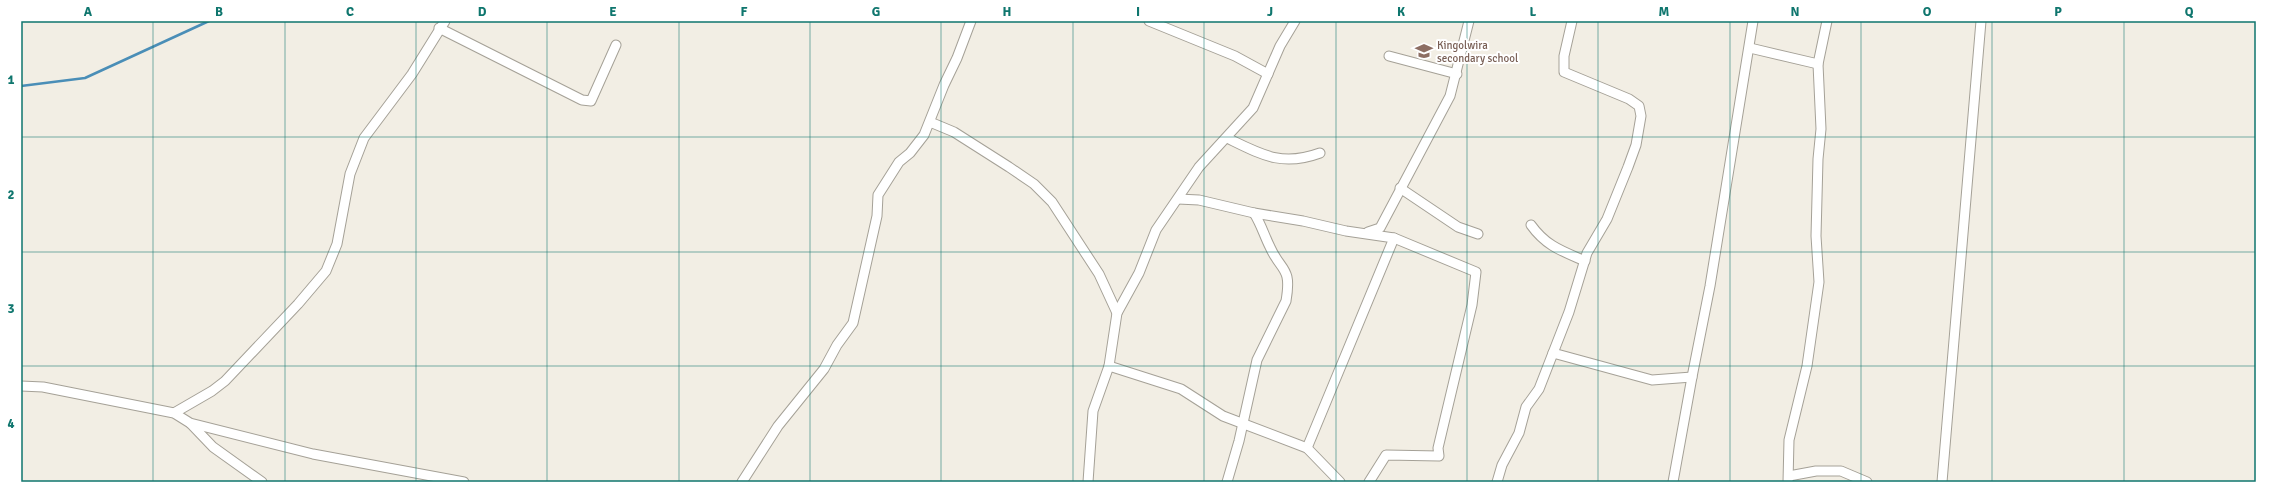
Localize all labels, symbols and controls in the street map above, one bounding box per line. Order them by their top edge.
text: A [84,4,93,20]
text: B [215,4,223,20]
text: C [346,4,354,20]
text: D [478,4,487,20]
text: E [609,4,617,20]
text: F [741,4,748,20]
text: G [872,4,880,20]
text: H [1003,4,1011,20]
text: I [1136,4,1140,20]
text: J [1267,4,1273,20]
text: K [1397,4,1405,20]
text: L [1530,4,1537,20]
text: M [1659,4,1670,20]
text: N [1790,4,1800,20]
text: O [1923,4,1932,20]
text: P [2054,4,2062,20]
text: Q [2185,4,2194,20]
place label: Kingolwira secondary school [1437,39,1518,65]
school or university icon: Kingolwira secondary school [1414,41,1434,61]
text: 1 [7,72,15,88]
text: 2 [7,187,15,203]
text: 3 [7,301,15,317]
text: 4 [7,416,15,432]

